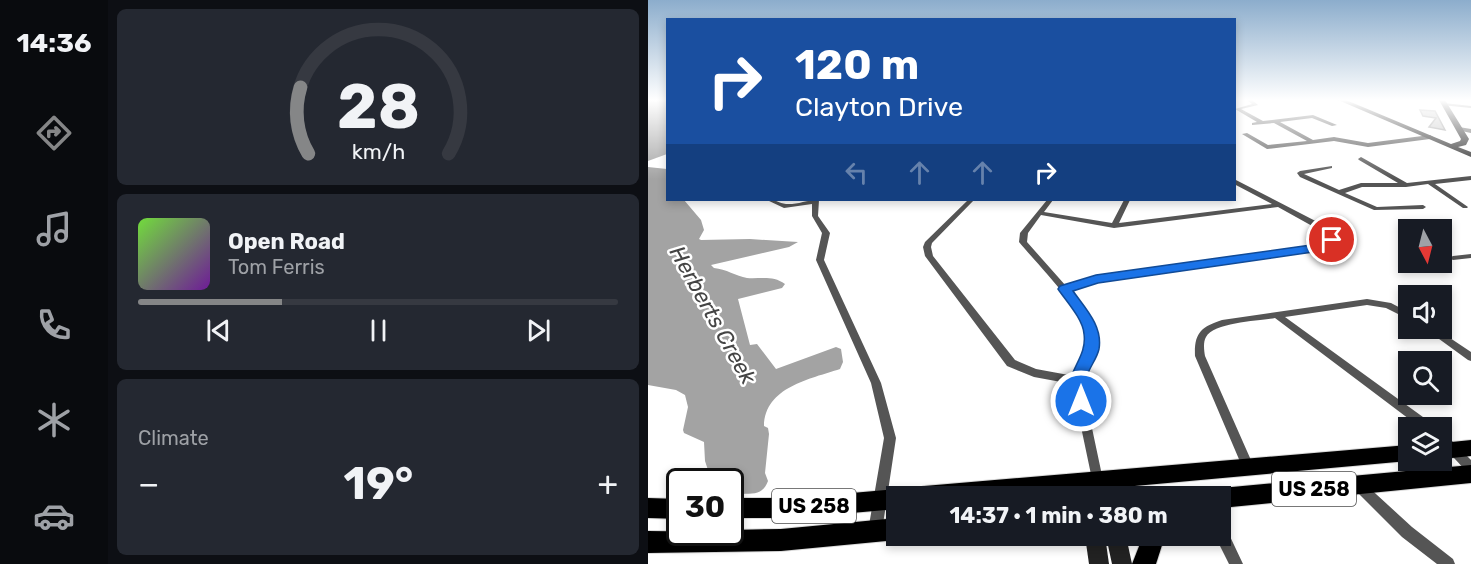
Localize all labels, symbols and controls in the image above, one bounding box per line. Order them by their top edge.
text: 14:36 [16,27,92,59]
text: 120 m [795,40,919,90]
icon: right [696,42,774,120]
text: 28 [337,70,419,144]
text: Clayton Drive [795,91,963,123]
icon: directions [33,112,75,154]
text: km/h [351,139,405,164]
icon: left [840,156,873,189]
icon: ahead [903,156,936,189]
icon: ahead [966,156,999,189]
icon: right [1029,156,1062,189]
icon: music [33,208,75,250]
pin [1306,214,1357,265]
north arrow [1398,219,1452,273]
map controls [1398,219,1452,471]
icon: arrive [1315,223,1348,256]
text: Open Road [228,228,345,255]
water label: Herberts Creek [664,241,762,390]
text: Tom Ferris [228,255,325,279]
button: sound [1398,285,1452,339]
icon: phone [33,304,75,346]
icon: previous [202,314,235,347]
icon: pause [362,314,395,347]
icon: next [522,314,555,347]
button: search [1398,351,1452,405]
position arrow [1049,369,1113,433]
icon: climate [33,399,75,441]
button: layers [1398,417,1452,471]
text: Climate [138,426,209,450]
text: 19° [344,457,413,510]
text: − [138,464,159,503]
text: + [597,464,618,503]
speed limit sign: 30 [666,468,744,546]
road number: US 258 [1272,472,1356,506]
road number: US 258 [772,489,856,523]
icon: car [33,495,75,537]
text: 14:37 · 1 min · 380 m [949,502,1168,529]

